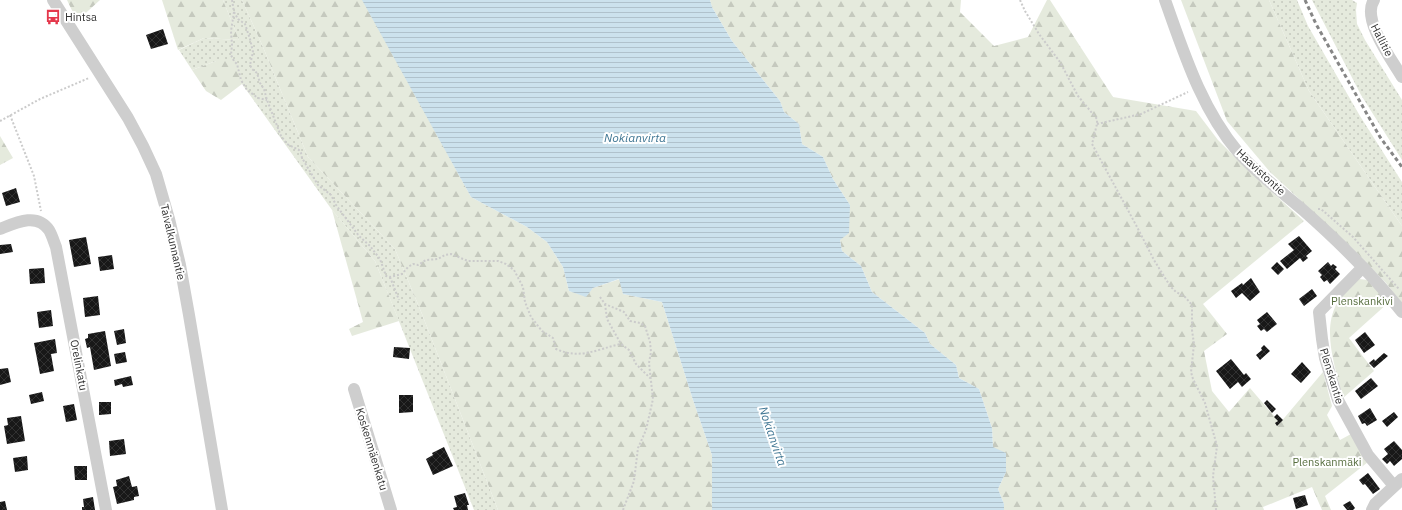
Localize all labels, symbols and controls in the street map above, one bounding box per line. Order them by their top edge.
bus stop icon: Hintsa [44,8,62,26]
place label: Hintsa [65,10,97,24]
street label: Hallitie [1368,21,1396,59]
water label: Nokianvirta [604,130,666,145]
street label: Haavistontie [1234,146,1288,198]
street label: Taivalkunnantie [157,203,189,281]
park label: Plenskankivi [1331,294,1393,308]
street label: Orelinkatu [67,338,91,392]
street label: Plenskantie [1317,346,1347,406]
water label: Nokianvirta [756,404,790,468]
street label: Koskenmäenkatu [353,406,391,492]
park label: Plenskanmäki [1292,455,1362,469]

